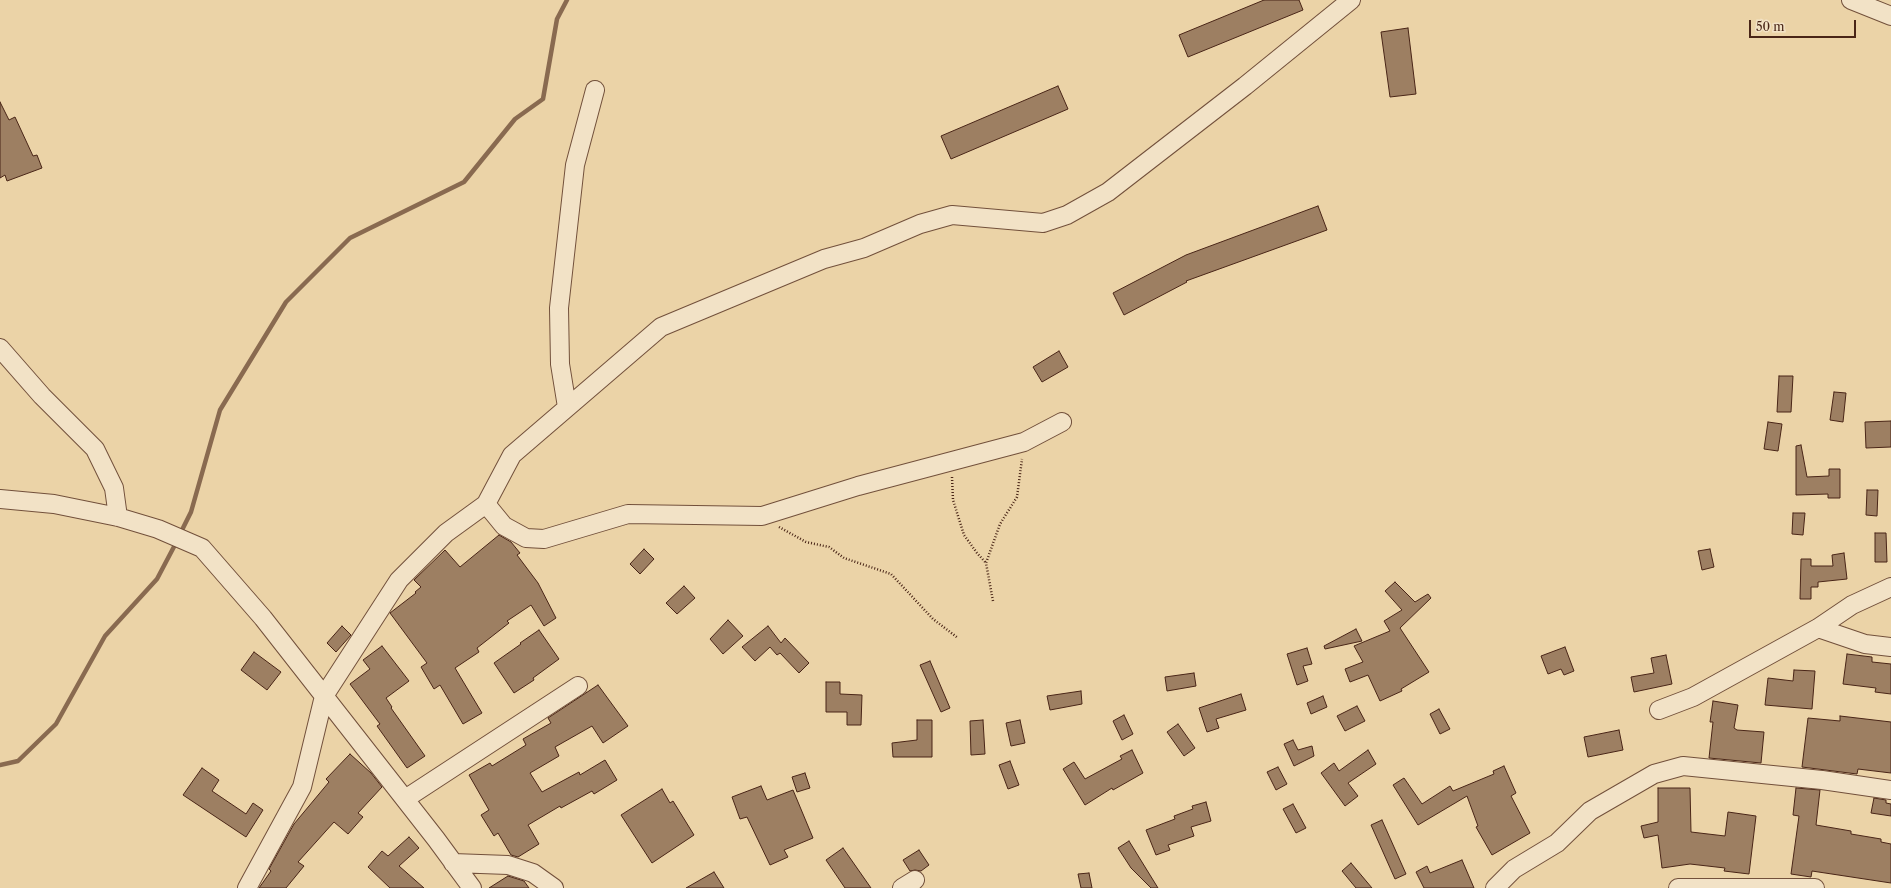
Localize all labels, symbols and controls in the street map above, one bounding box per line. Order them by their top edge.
scale bar [1751,12,1858,38]
text: 50 m [1756,19,1785,34]

